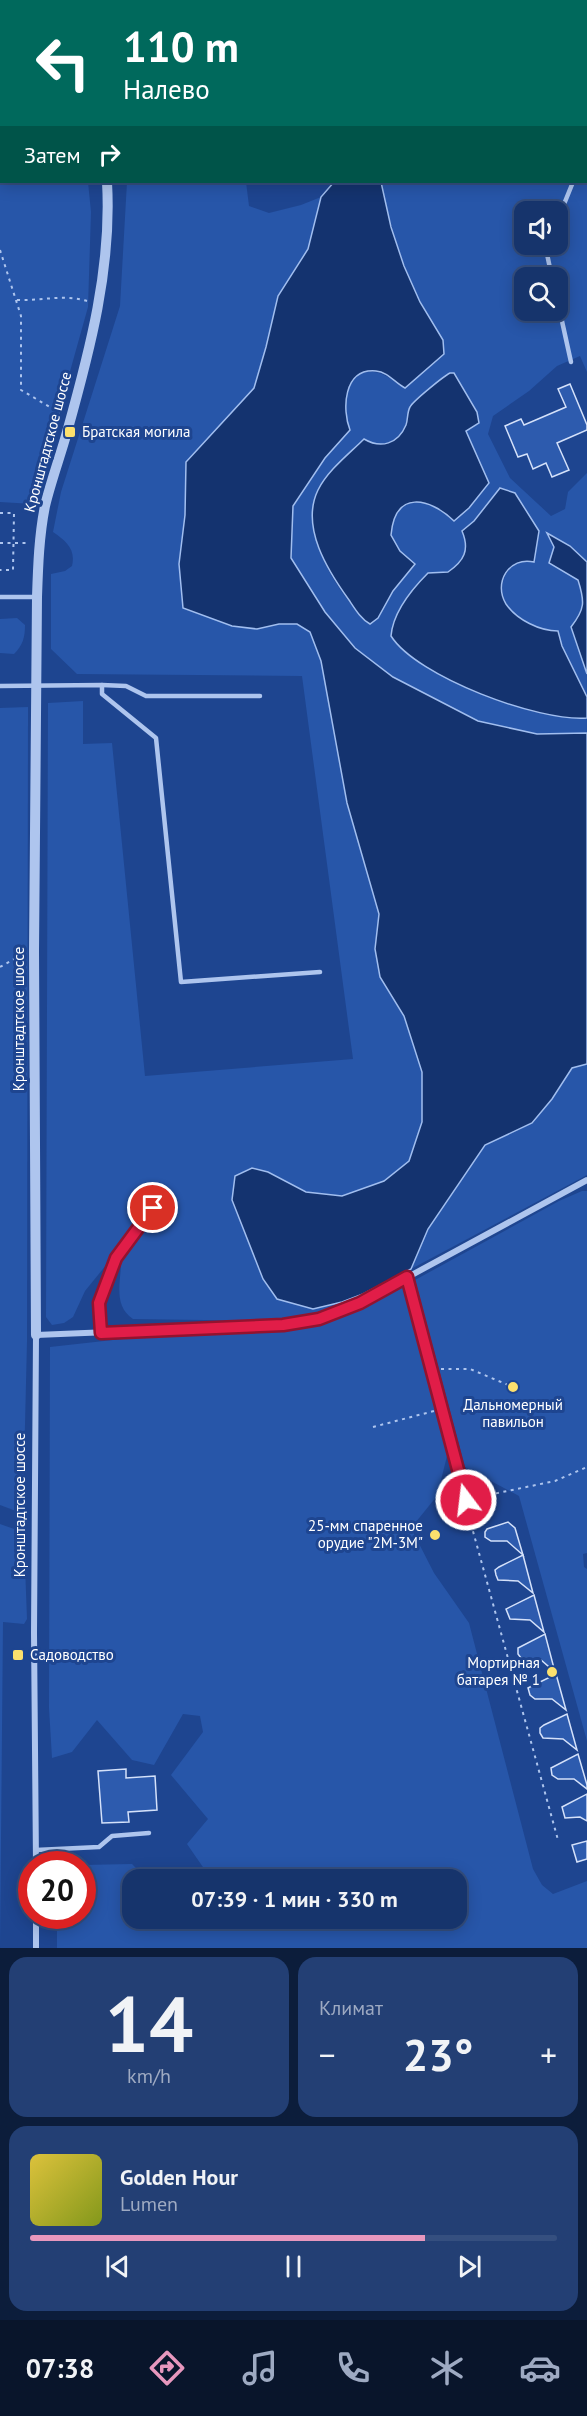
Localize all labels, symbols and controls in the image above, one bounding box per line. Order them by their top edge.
text: 110 m [123,19,239,74]
icon: left [24,24,102,102]
text: Налево [123,72,210,106]
icon: right [93,138,126,171]
text: Затем [24,141,81,169]
map controls [514,201,568,321]
button: sound [514,201,568,255]
button: search [514,267,568,321]
street label: Кронштадтское шоссе [20,370,75,514]
place label: Братская могила [82,422,190,441]
marker: Братская могила [63,425,77,439]
street label: Кронштадтское шоссе [9,947,28,1091]
pin [127,1182,178,1233]
icon: arrive [136,1191,169,1224]
marker: Дальномерный павильон [506,1380,520,1394]
place label: Дальномерный павильон [463,1395,563,1431]
street label: Кронштадтское шоссе [10,1433,29,1577]
position arrow [434,1468,498,1532]
place label: 25-мм спаренное орудие "2М-3М" [308,1516,423,1552]
marker: 25-мм спаренное орудие "2М-3М" [428,1528,442,1542]
place label: Садоводство [30,1645,114,1664]
marker: Садоводство [11,1648,25,1662]
place label: Мортирная батарея № 1 [457,1653,540,1689]
marker: Мортирная батарея № 1 [545,1665,559,1679]
speed limit sign: 20 [18,1851,96,1929]
text: 07:39 · 1 мин · 330 m [191,1885,398,1913]
text: 14 [105,1973,193,2074]
text: Климат [319,1995,383,2021]
text: 23° [403,2025,473,2083]
text: − [319,2033,336,2076]
text: + [540,2033,557,2076]
text: km/h [127,2063,171,2089]
text: Golden Hour [120,2163,238,2191]
text: Lumen [120,2191,178,2217]
icon: previous [101,2250,134,2283]
icon: pause [277,2250,310,2283]
icon: next [453,2250,486,2283]
icon: directions [146,2347,188,2389]
icon: music [239,2347,281,2389]
icon: phone [332,2347,374,2389]
icon: climate [426,2347,468,2389]
icon: car [519,2347,561,2389]
text: 07:38 [26,2351,94,2385]

